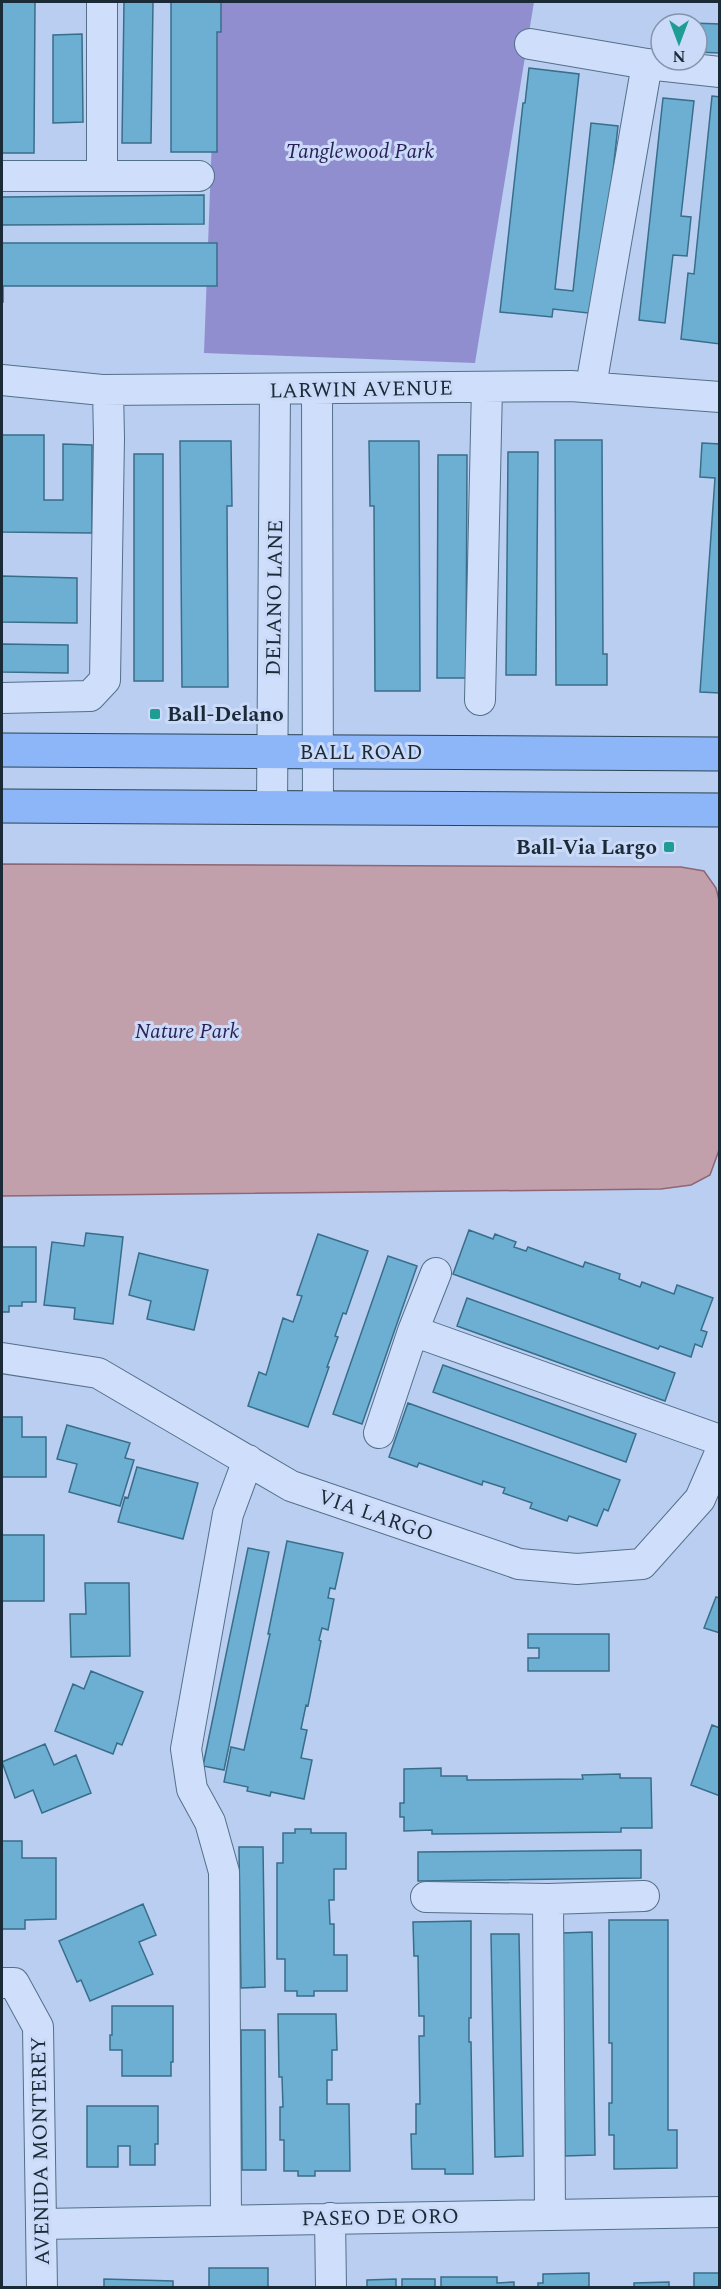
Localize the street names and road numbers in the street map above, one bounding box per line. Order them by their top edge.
street label: LARWIN AVENUE [269,372,453,408]
street label: DELANO LANE [258,520,292,676]
street label: BALL ROAD [300,737,422,769]
street label: VIA LARGO [314,1481,438,1551]
street label: AVENIDA MONTEREY [23,2036,59,2266]
street label: PASEO DE ORO [301,2201,459,2235]

